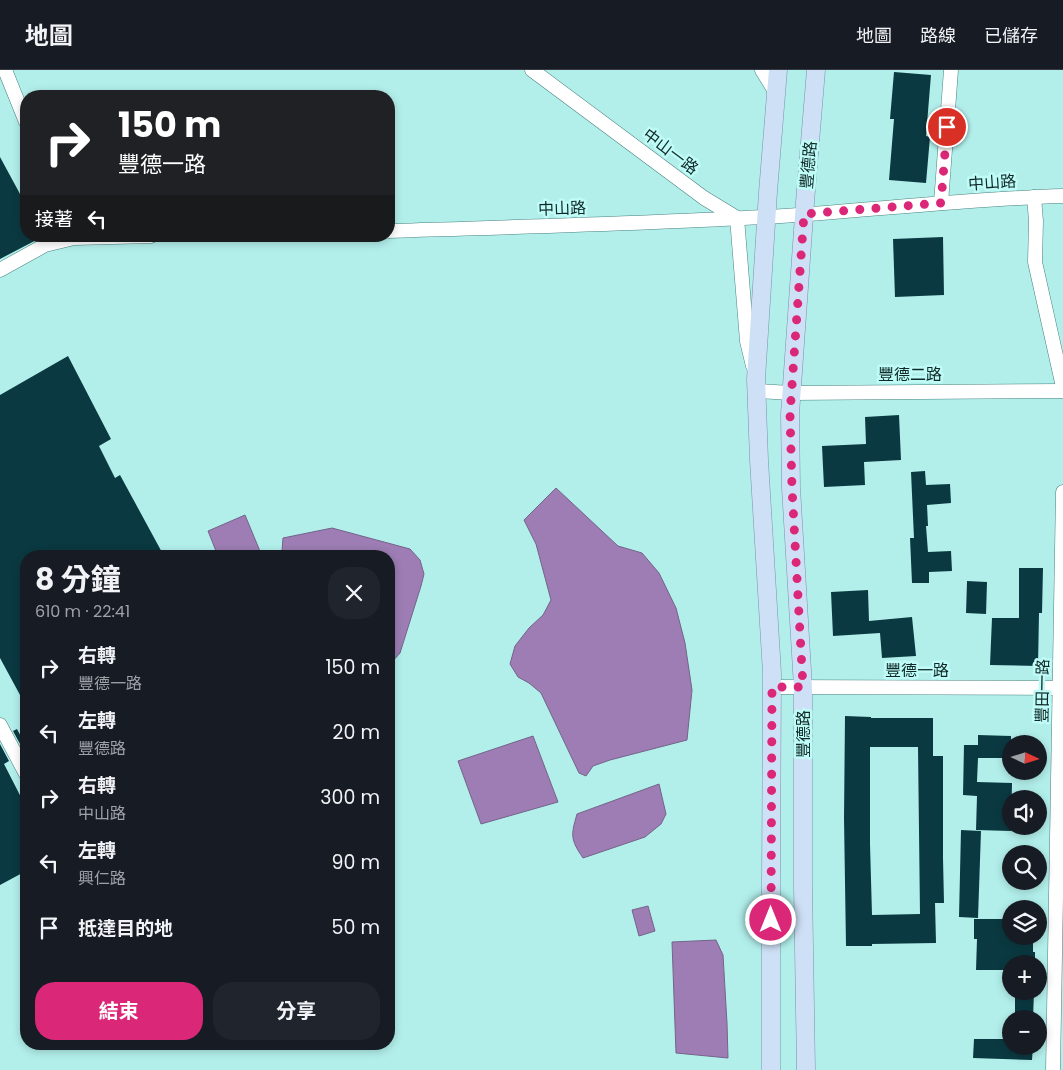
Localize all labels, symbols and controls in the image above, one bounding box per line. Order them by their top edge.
text: 地圖 [25,19,73,52]
text: 地圖 [856,23,892,48]
text: 路線 [920,23,956,48]
text: 已儲存 [984,23,1038,48]
text: 150 m [118,100,221,149]
pin [926,106,968,148]
icon: right [35,110,100,175]
icon: arrive [933,113,961,141]
street label: 中山一路 [638,123,703,180]
street label: 豐德路 [795,140,822,190]
text: 豐德一路 [118,149,206,180]
street label: 中山路 [967,169,1017,196]
street label: 中山路 [538,196,586,221]
icon: left [83,205,111,233]
text: 接著 [35,206,73,233]
street label: 豐德二路 [878,363,942,386]
text: 8 分鐘 [35,558,121,601]
button: close [328,567,380,619]
text: 610 m · 22:41 [35,600,130,623]
text: 右轉 [78,642,116,669]
icon: right [35,654,63,682]
text: 150 m [325,654,380,681]
street label: 豐德一路 [885,659,949,682]
street label: 豐田一路 [1030,659,1055,723]
text: 豐德一路 [78,672,142,695]
text: 左轉 [78,707,116,734]
street label: 豐德路 [792,710,815,758]
icon: left [35,719,63,747]
text: 20 m [332,719,380,746]
north arrow [1002,735,1048,780]
map controls [1002,735,1047,1055]
text: 豐德路 [78,737,126,760]
text: 右轉 [78,772,116,799]
icon: right [35,784,63,812]
text: 300 m [320,784,380,811]
button: sound [1002,790,1047,835]
text: 中山路 [78,802,126,825]
text: 左轉 [78,837,116,864]
button: search [1002,845,1047,890]
icon: left [35,849,63,877]
text: 90 m [331,849,380,876]
text: 興仁路 [78,867,126,890]
position arrow [744,893,796,945]
button: layers [1002,900,1047,945]
icon: arrive [35,914,63,942]
text: 50 m [331,914,380,941]
text: 抵達目的地 [78,915,173,942]
button: + [1002,955,1047,1000]
button: 結束 [35,982,203,1040]
button: 分享 [213,982,380,1040]
button: − [1002,1010,1047,1055]

